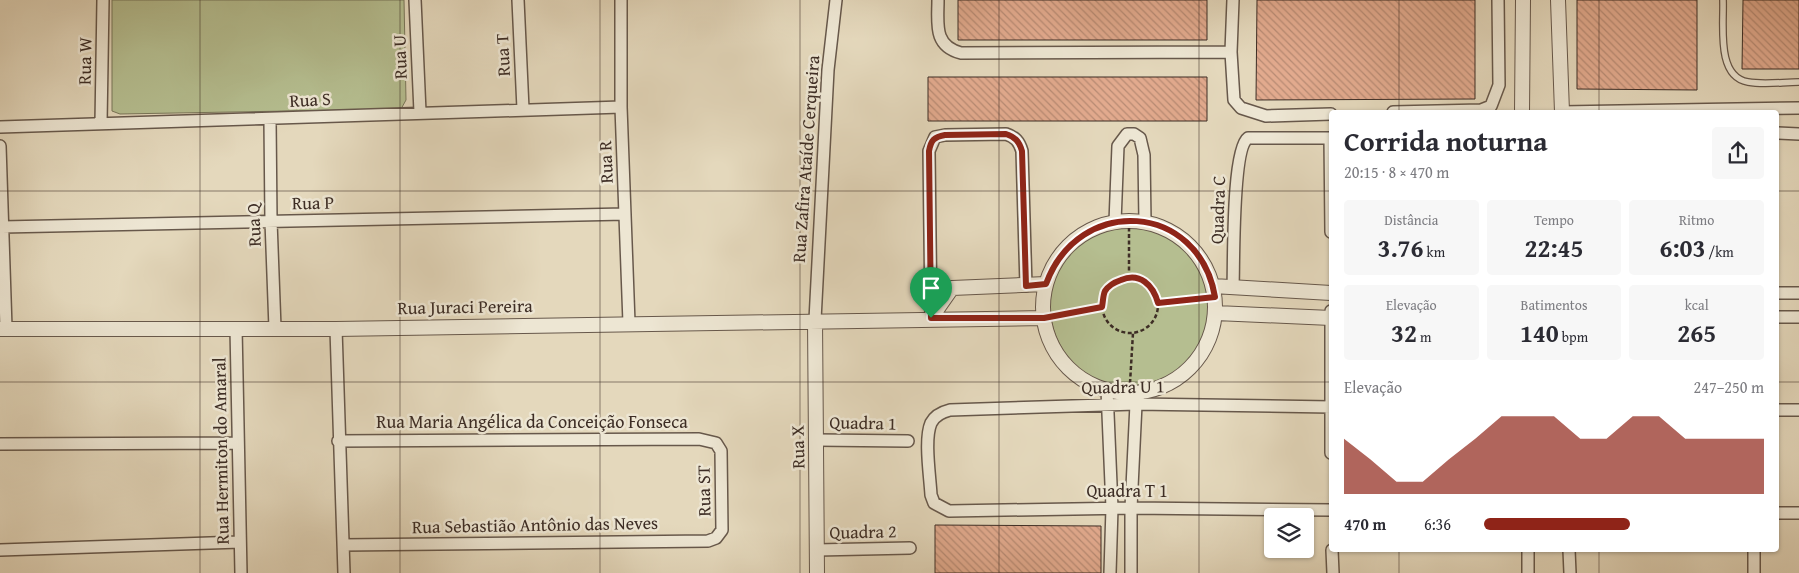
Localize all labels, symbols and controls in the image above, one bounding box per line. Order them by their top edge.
street label: Rua T [488,33,517,77]
street label: Rua U [385,34,414,80]
street label: Rua W [71,36,98,85]
street label: Rua Zafira Ataíde Cerqueira [785,54,826,264]
street label: Rua S [289,85,332,114]
text: Corrida noturna [1344,120,1548,161]
button: share [1712,127,1764,179]
street label: Rua R [591,139,620,184]
text: 20:15 · 8 × 470 m [1344,160,1449,184]
street label: Quadra C [1203,175,1232,245]
street label: Rua P [292,189,334,216]
street label: Rua Q [239,202,268,247]
text: Distância [1384,210,1438,230]
text: Tempo [1534,210,1574,230]
text: Ritmo [1679,210,1714,230]
text: 3.76 [1378,230,1423,266]
text: 22:45 [1525,230,1583,266]
text: 6:03 [1660,230,1706,266]
text: km [1423,242,1445,262]
text: /km [1706,242,1734,262]
pin [910,267,952,318]
icon: arrive [917,274,945,302]
street label: Rua Juraci Pereira [397,292,533,321]
text: Elevação [1386,295,1437,315]
text: Batimentos [1521,295,1587,315]
text: kcal [1685,295,1709,315]
text: 32 [1391,315,1417,351]
text: 140 [1520,315,1559,351]
text: 265 [1677,315,1716,351]
text: m [1417,327,1432,347]
text: bpm [1559,327,1588,347]
street label: Rua Hermiton do Amaral [205,357,236,545]
street label: Quadra U 1 [1081,372,1165,401]
text: Elevação [1344,375,1402,399]
text: 247–250 m [1694,375,1764,399]
street label: Rua Maria Angélica da Conceição Fonseca [376,408,688,435]
street label: Quadra 1 [829,408,897,437]
street label: Rua X [784,425,811,469]
street label: Rua ST [690,465,717,517]
street label: Quadra T 1 [1086,477,1168,504]
map controls [1264,508,1314,558]
button: layers [1264,508,1314,558]
street label: Rua Sebastião Antônio das Neves [412,509,658,540]
text: 470 m [1344,512,1386,536]
text: 6:36 [1424,512,1451,536]
street label: Quadra 2 [829,517,897,546]

